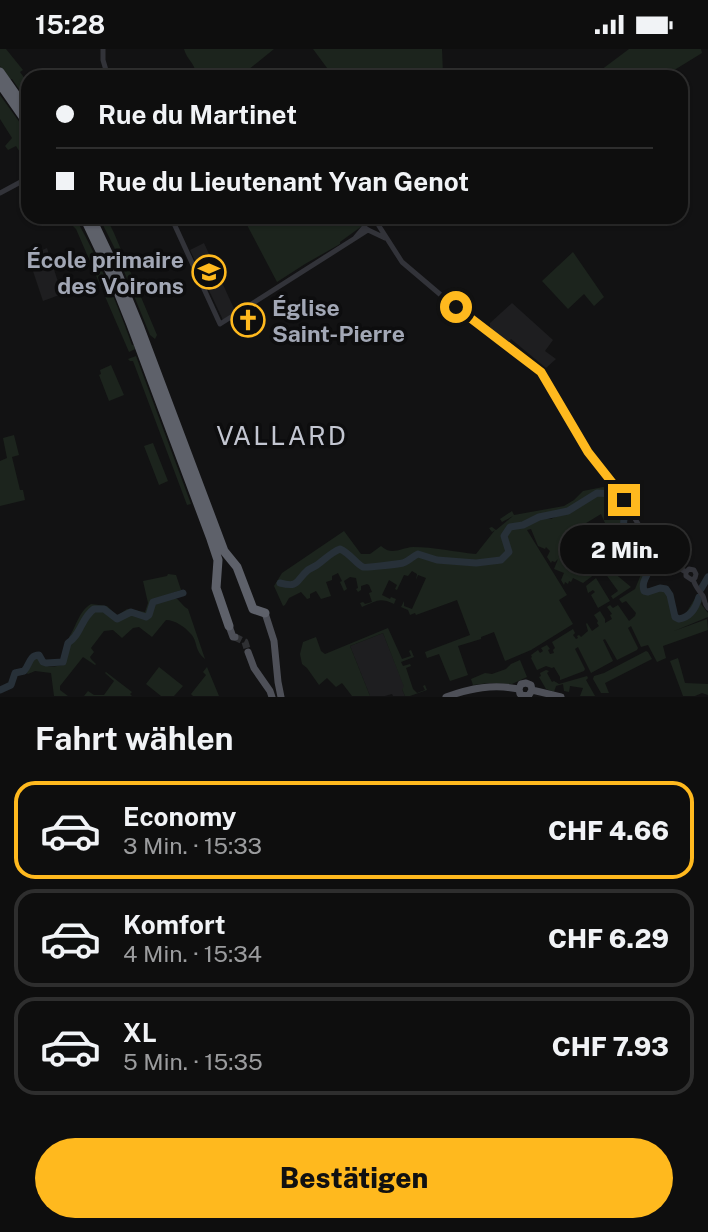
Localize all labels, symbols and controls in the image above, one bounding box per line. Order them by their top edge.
text: 15:28 [35,9,105,40]
text: Rue du Martinet [98,99,297,130]
text: Rue du Lieutenant Yvan Genot [98,166,469,197]
place label: École primaire des Voirons [26,246,184,299]
school or university icon: École primaire des Voirons [190,253,228,291]
route start [440,291,472,323]
place label: Église Saint-Pierre [272,294,405,347]
church icon: Église Saint-Pierre [229,301,267,339]
district label: VALLARD [216,420,348,451]
route end [608,484,640,516]
callout: 2 Min. [559,525,689,573]
text: 2 Min. [591,536,659,563]
text: Fahrt wählen [35,720,234,757]
icon: car [39,799,102,862]
text: Economy [123,801,236,832]
text: CHF 4.66 [548,815,669,846]
text: 3 Min. · 15:33 [123,832,262,859]
icon: car [39,907,102,970]
text: Komfort [123,909,225,940]
text: CHF 6.29 [548,923,669,954]
text: 4 Min. · 15:34 [123,940,262,967]
icon: car [39,1015,102,1078]
text: XL [123,1017,157,1048]
text: CHF 7.93 [552,1031,669,1062]
text: 5 Min. · 15:35 [123,1048,263,1075]
button: Bestätigen [35,1138,673,1218]

